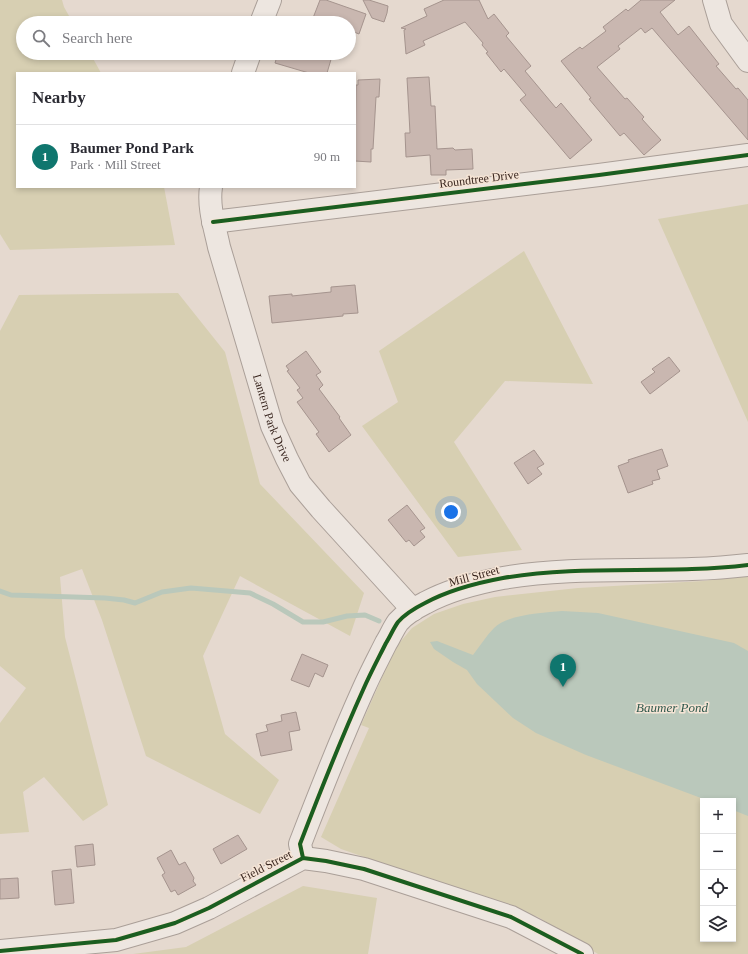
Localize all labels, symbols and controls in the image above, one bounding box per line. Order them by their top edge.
search box [16,16,356,60]
icon: search [30,27,52,49]
text: Search here [62,30,132,46]
text: Nearby [32,88,86,107]
text: Baumer Pond Park [70,140,194,156]
text: 1 [42,149,48,164]
text: 90 m [314,149,340,164]
text: Park · Mill Street [70,157,161,172]
street label: Roundtree Drive [438,167,520,191]
street label: Lantern Park Drive [250,372,294,464]
your location [441,502,461,522]
street label: Mill Street [447,562,501,589]
pin: 1 [550,654,576,687]
water label: Baumer Pond [636,700,708,715]
map controls [700,798,736,942]
button: + [700,798,736,834]
button: − [700,834,736,870]
street label: Field Street [238,847,295,885]
button: locate [700,870,736,906]
button: layers [700,906,736,942]

